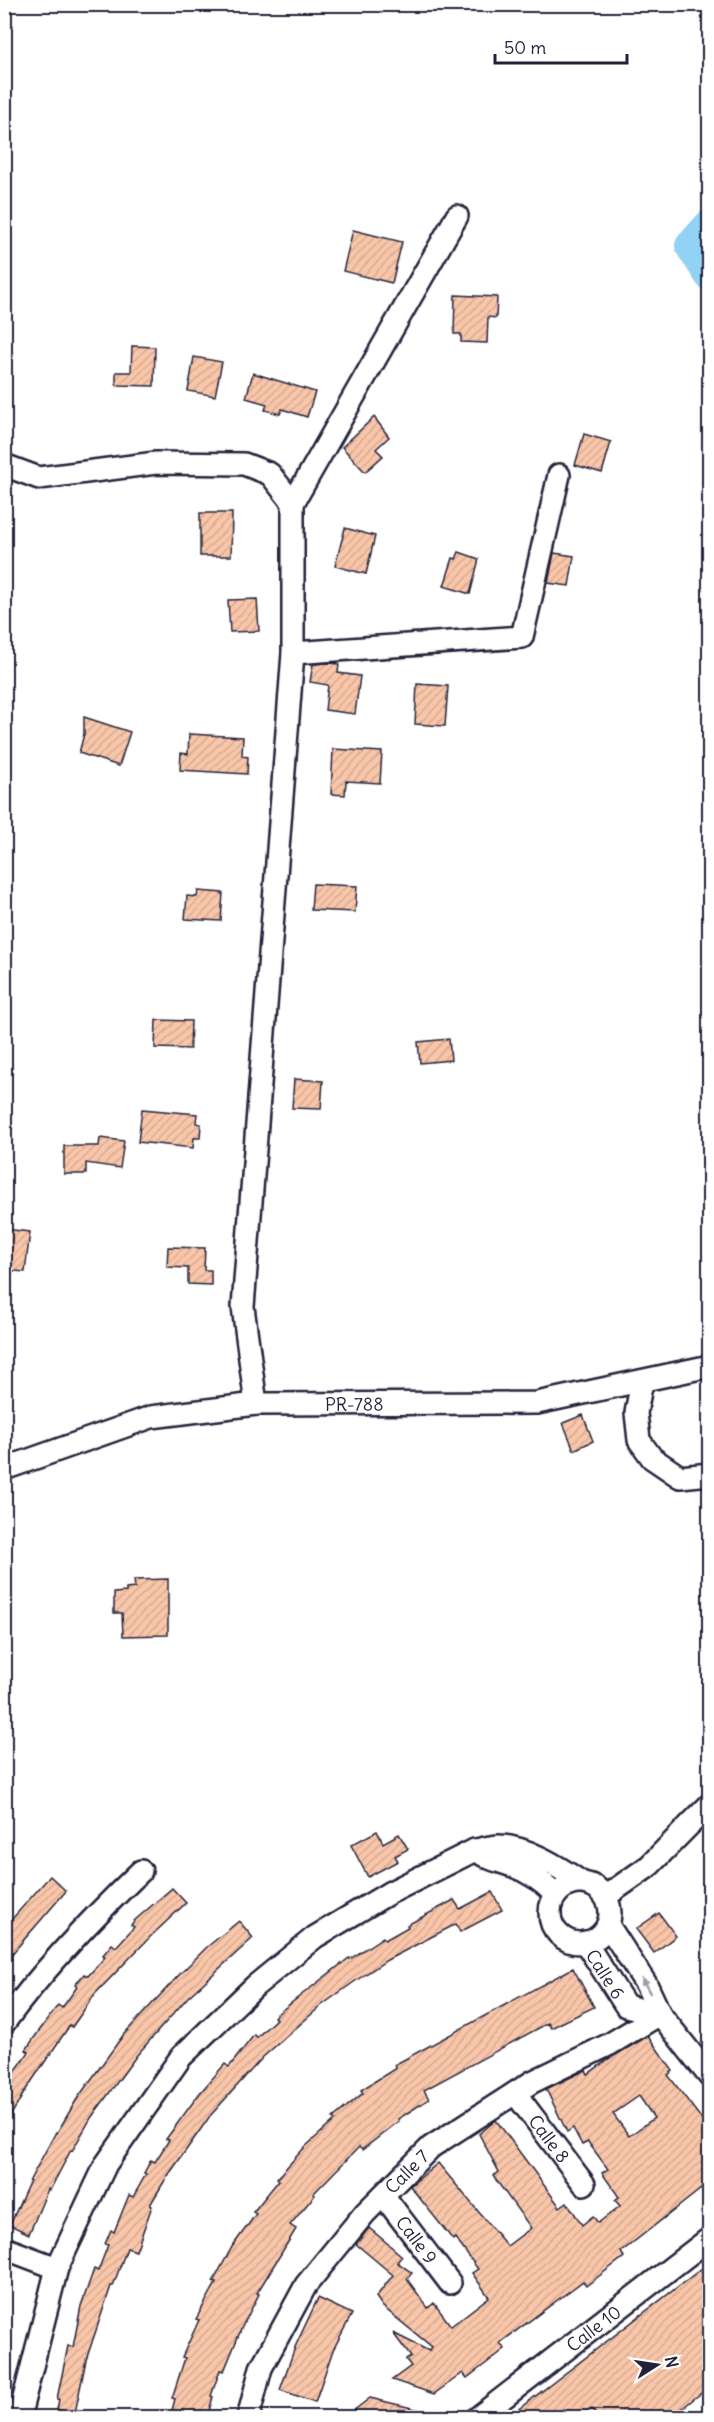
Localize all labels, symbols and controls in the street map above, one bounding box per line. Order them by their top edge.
scale bar [495,27,627,65]
text: 50 m [504,36,546,59]
street label: PR-788 [325,1392,384,1415]
street label: Calle 6 [581,1945,630,2003]
one-way arrow [641,1977,651,1994]
street label: Calle 8 [524,2110,575,2167]
street label: Calle 7 [380,2144,434,2198]
street label: Calle 9 [391,2211,443,2268]
street label: Calle 10 [561,2300,625,2357]
north arrow [627,2335,687,2395]
text: N [661,2354,683,2369]

